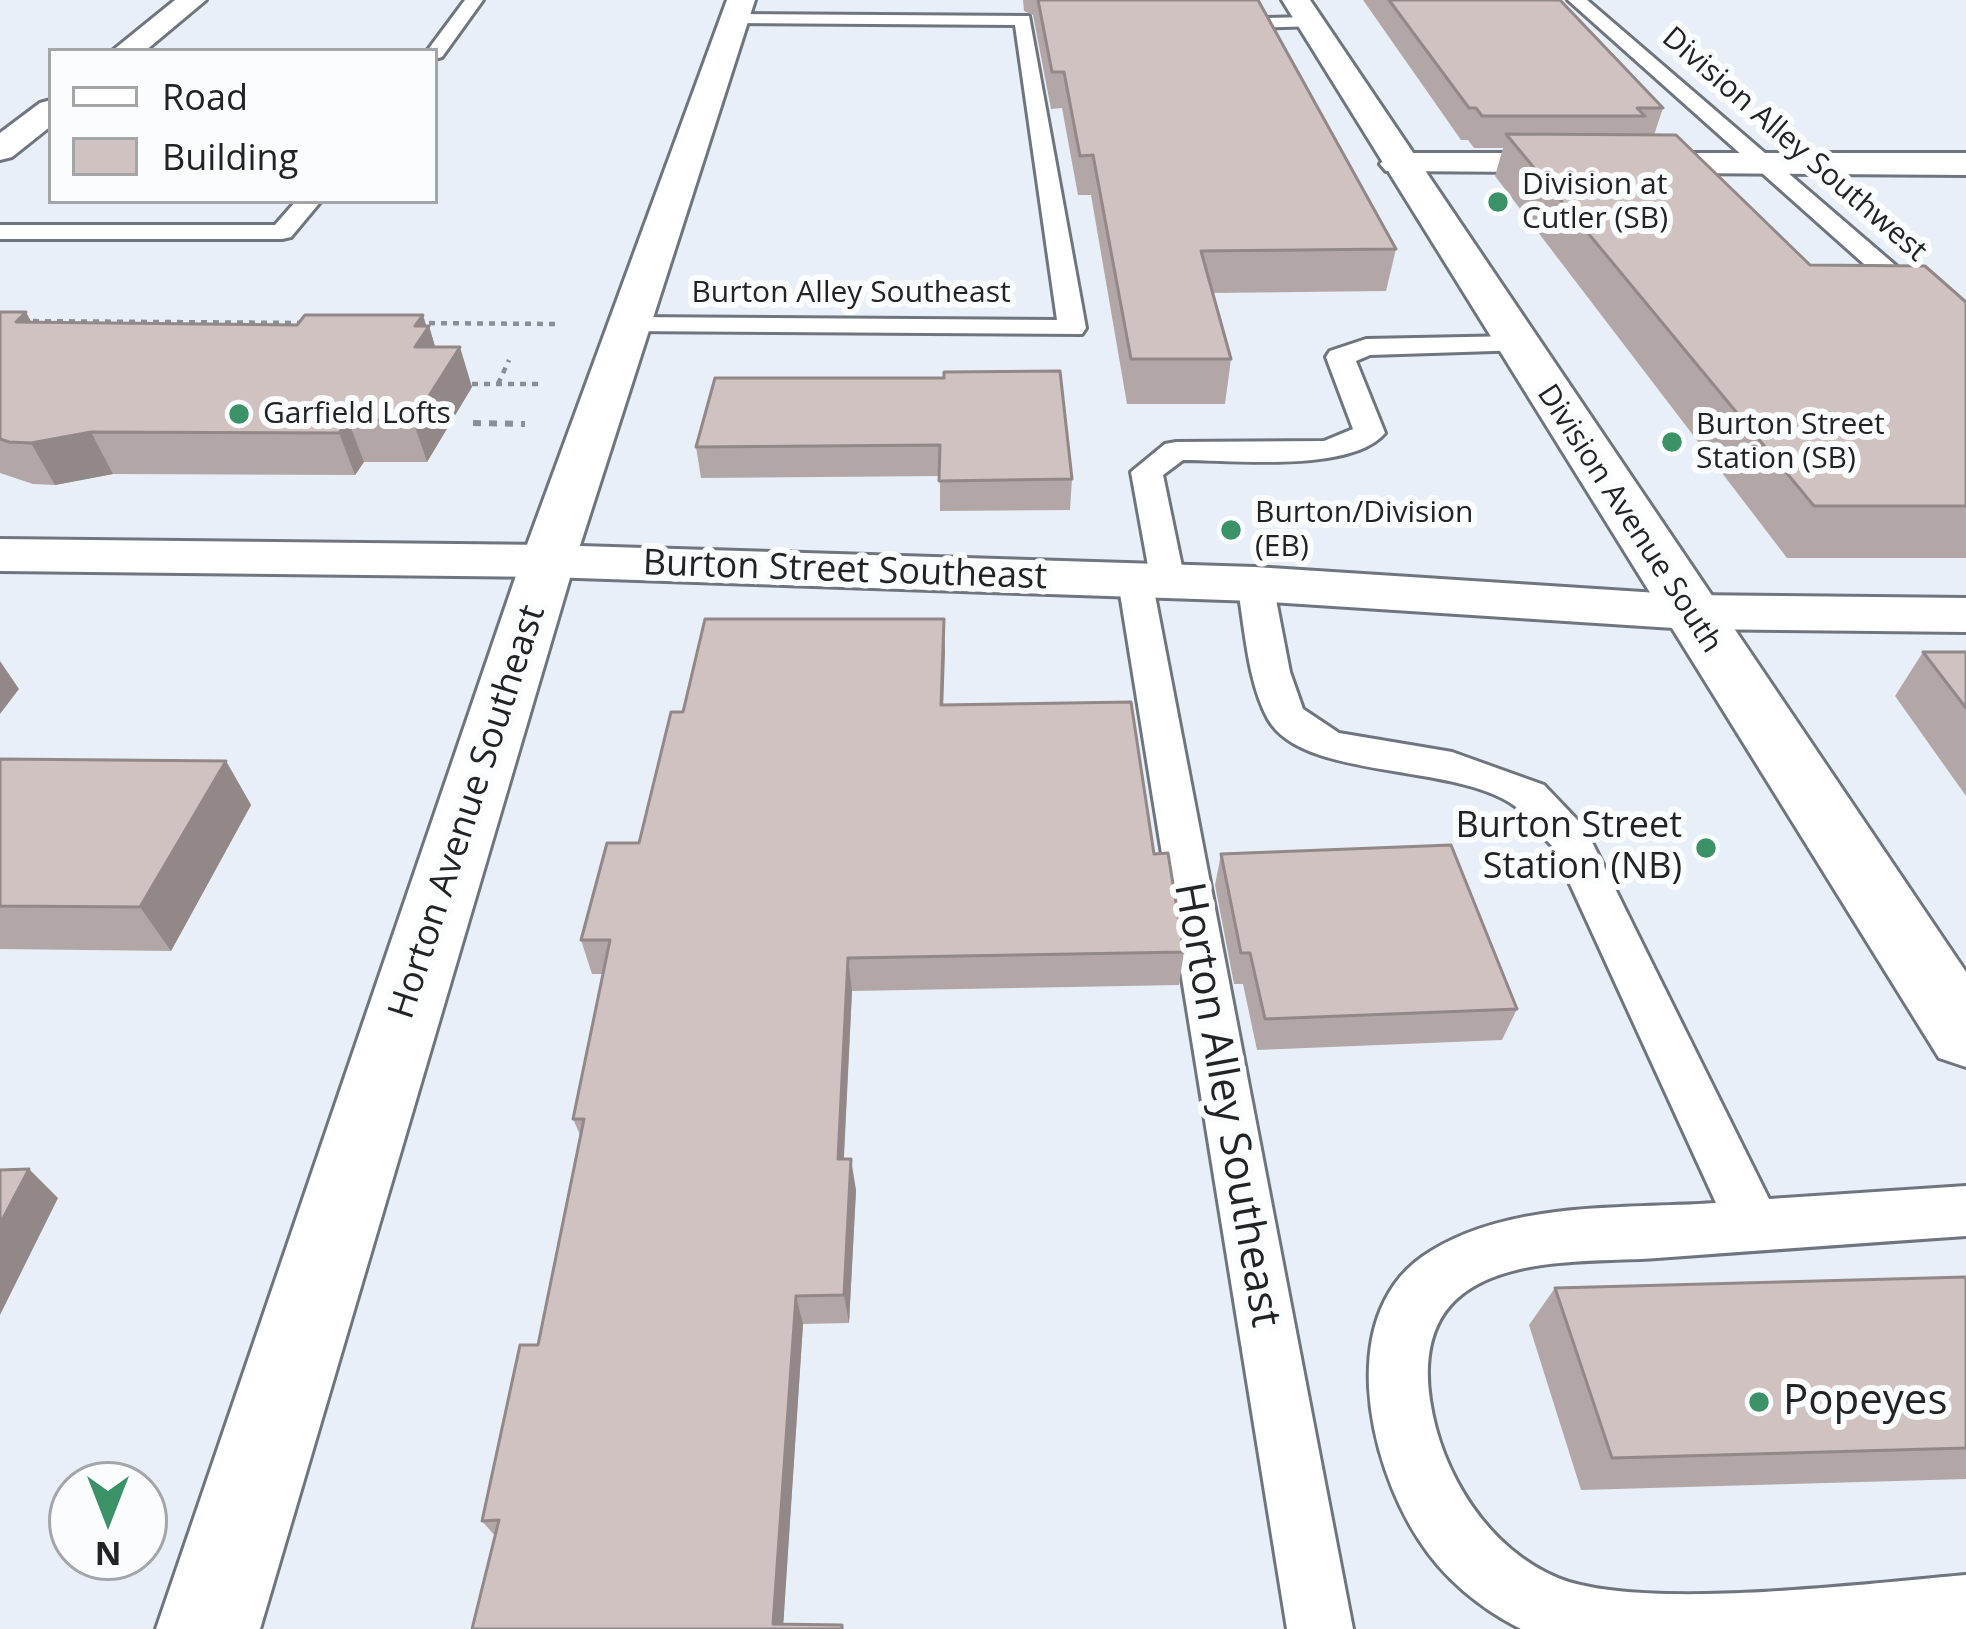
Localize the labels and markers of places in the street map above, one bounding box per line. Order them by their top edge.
place label: Division at Cutler (SB) [1522,167,1668,237]
marker: Division at Cutler (SB) [1485,189,1511,215]
place label: Garfield Lofts [263,396,451,432]
marker: Garfield Lofts [226,401,252,427]
place label: Burton Street Station (SB) [1696,407,1885,478]
marker: Burton Street Station (SB) [1659,429,1685,455]
place label: Burton/Division (EB) [1255,495,1473,566]
marker: Burton/Division (EB) [1218,517,1244,543]
place label: Burton Street Station (NB) [1455,805,1682,890]
marker: Burton Street Station (NB) [1693,835,1719,861]
place label: Popeyes [1783,1377,1947,1427]
marker: Popeyes [1746,1389,1772,1415]

